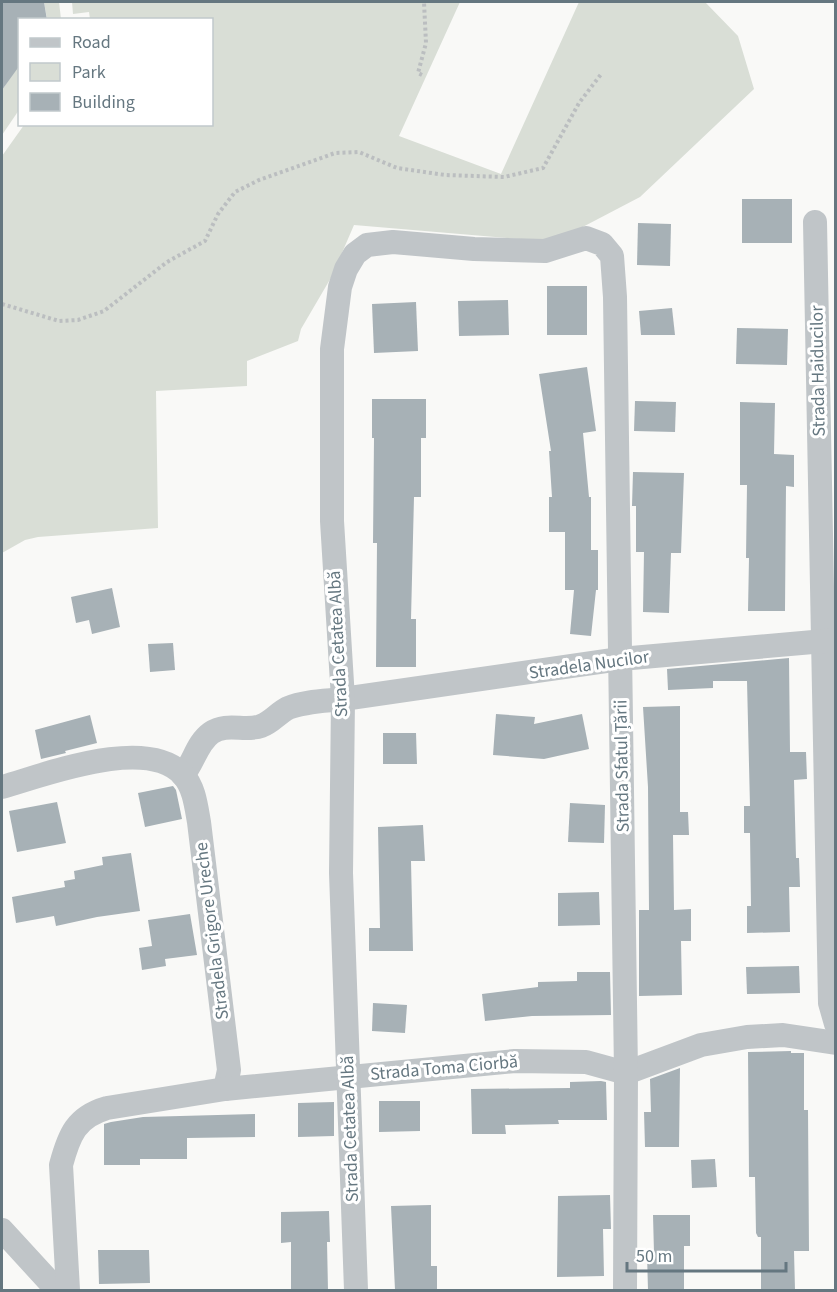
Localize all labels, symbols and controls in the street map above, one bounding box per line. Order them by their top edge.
legend [18,18,213,126]
text: Road [72,30,111,55]
text: Park [72,60,106,85]
text: Building [72,90,135,115]
street label: Strada Haiducilor [804,305,832,437]
street label: Strada Cetatea Albă [322,570,354,718]
street label: Stradela Nucilor [527,644,651,686]
street label: Strada Sfatul Țării [608,699,636,833]
street label: Stradela Grigore Ureche [189,841,235,1021]
street label: Strada Toma Ciorbă [369,1049,519,1087]
street label: Strada Cetatea Albă [335,1055,365,1203]
scale bar [627,1235,786,1273]
text: 50 m [636,1244,672,1269]

